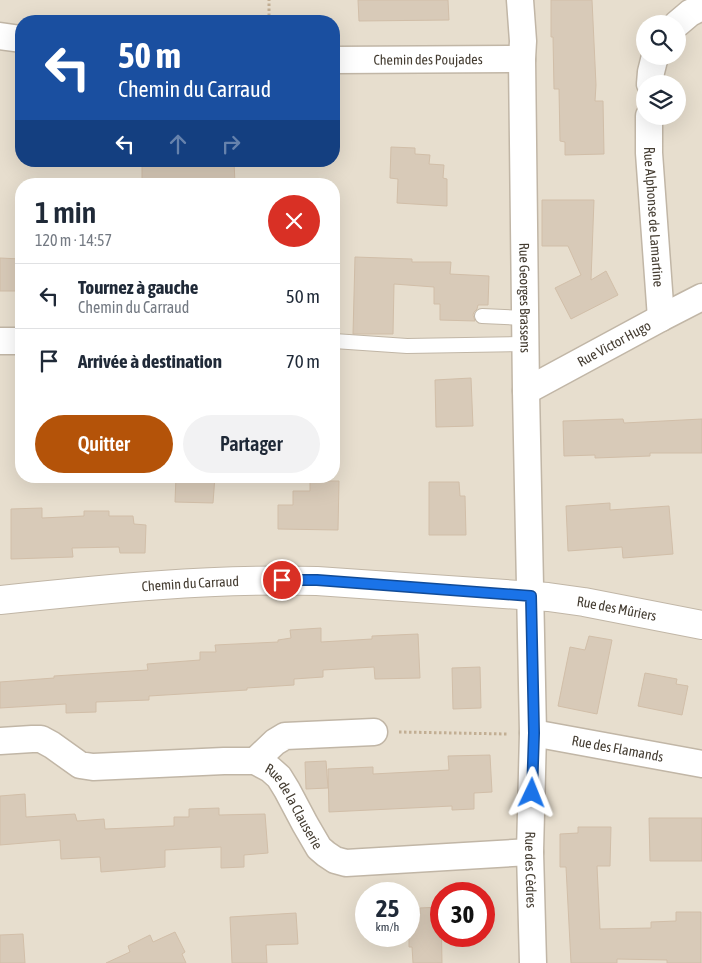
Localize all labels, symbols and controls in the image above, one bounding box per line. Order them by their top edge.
map controls [636,15,686,125]
button: search [636,15,686,65]
icon: left [35,35,100,100]
text: 50 m [118,35,181,75]
street label: Chemin des Poujades [373,51,483,68]
button: layers [636,75,686,125]
text: Chemin du Carraud [118,76,271,102]
icon: left [111,130,139,158]
icon: ahead [164,130,192,158]
icon: right [217,130,245,158]
street label: Rue Alphonse de Lamartine [641,147,667,288]
text: 1 min [35,195,96,229]
button: close [268,195,320,247]
text: 120 m · 14:57 [35,231,112,249]
street label: Rue Georges Brassens [516,243,534,353]
text: Tournez à gauche [78,276,198,298]
icon: left [35,282,63,310]
text: 50 m [286,285,320,307]
text: Chemin du Carraud [78,298,189,316]
street label: Rue Victor Hugo [574,317,653,370]
icon: arrive [35,347,63,375]
text: Arrivée à destination [78,350,222,372]
text: 70 m [286,350,320,372]
button: Quitter [35,415,173,473]
button: Partager [183,415,320,473]
pin [261,559,303,601]
icon: arrive [268,566,296,594]
street label: Chemin du Carraud [141,573,239,594]
street label: Rue des Mûriers [576,593,658,624]
street label: Rue des Flamands [571,732,665,765]
street label: Rue de la Clauserie [263,760,326,852]
position arrow [505,766,557,818]
street label: Rue des Cèdres [522,831,540,908]
speed limit sign: 30 [430,882,495,947]
text: 25 [376,894,399,922]
text: km/h [376,920,399,934]

